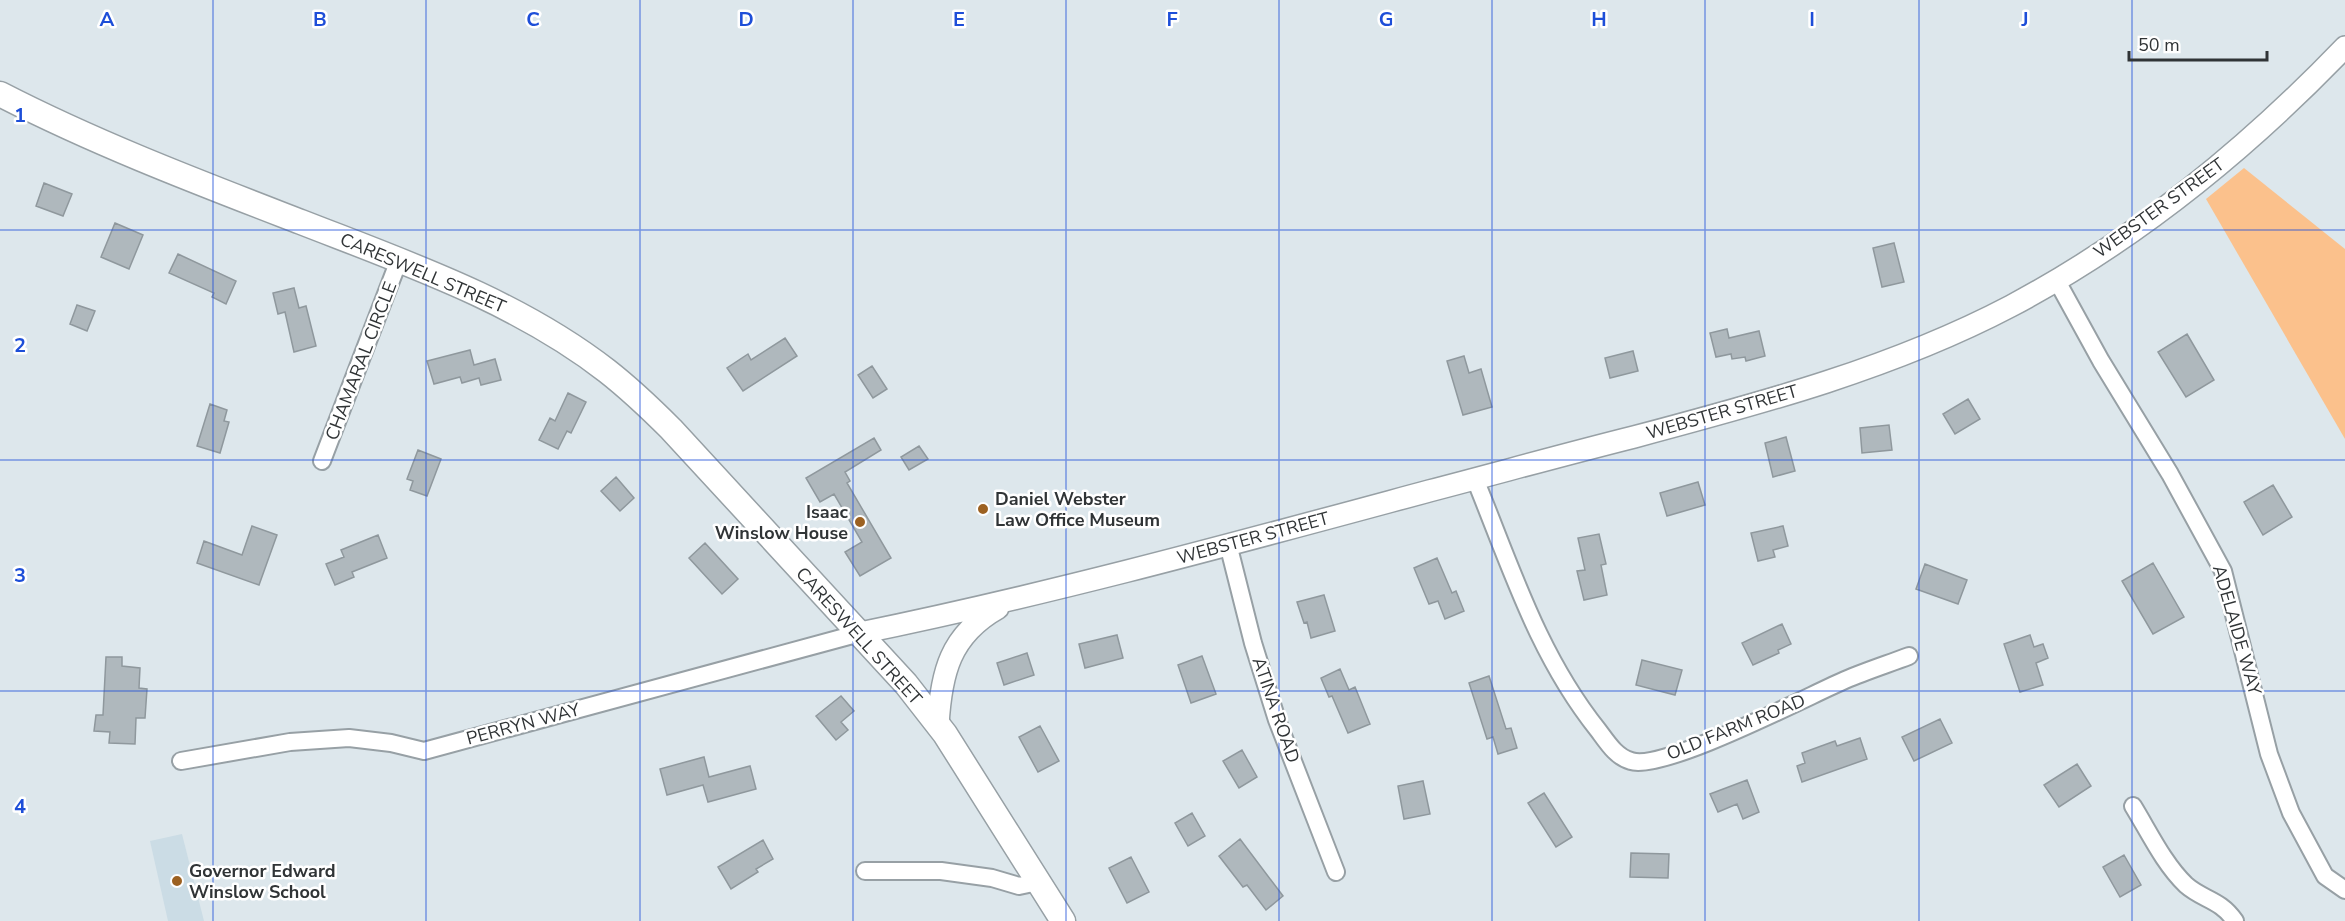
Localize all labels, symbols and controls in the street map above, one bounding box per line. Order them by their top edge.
text: A [100,6,115,33]
text: B [313,6,327,33]
text: C [526,6,540,33]
text: D [738,6,754,33]
text: E [953,6,965,33]
text: F [1166,6,1178,33]
text: G [1379,6,1393,33]
text: H [1591,6,1607,33]
text: I [1809,6,1815,33]
text: J [2020,6,2029,33]
scale bar [2129,24,2267,62]
text: 50 m [2138,33,2180,57]
text: 1 [14,102,26,129]
street label: WEBSTER STREET [2089,152,2230,264]
street label: CARESWELL STREET [336,227,510,319]
street label: CHAMARAL CIRCLE [320,278,402,444]
text: 2 [14,332,26,359]
street label: WEBSTER STREET [1643,379,1801,445]
place label: Daniel Webster Law Office Museum [995,487,1160,532]
place label: Isaac Winslow House [715,500,849,545]
marker: Daniel Webster Law Office Museum [976,502,990,516]
street label: WEBSTER STREET [1174,506,1332,570]
marker: Isaac Winslow House [853,515,867,529]
text: 3 [14,562,26,589]
street label: CARESWELL STREET [791,562,928,710]
street label: ADELAIDE WAY [2207,562,2267,698]
street label: ATINA ROAD [1247,654,1305,766]
street label: OLD FARM ROAD [1663,688,1809,766]
street label: PERRYN WAY [464,697,583,751]
text: 4 [14,793,26,820]
place label: Governor Edward Winslow School [189,859,336,904]
marker: Governor Edward Winslow School [170,874,184,888]

